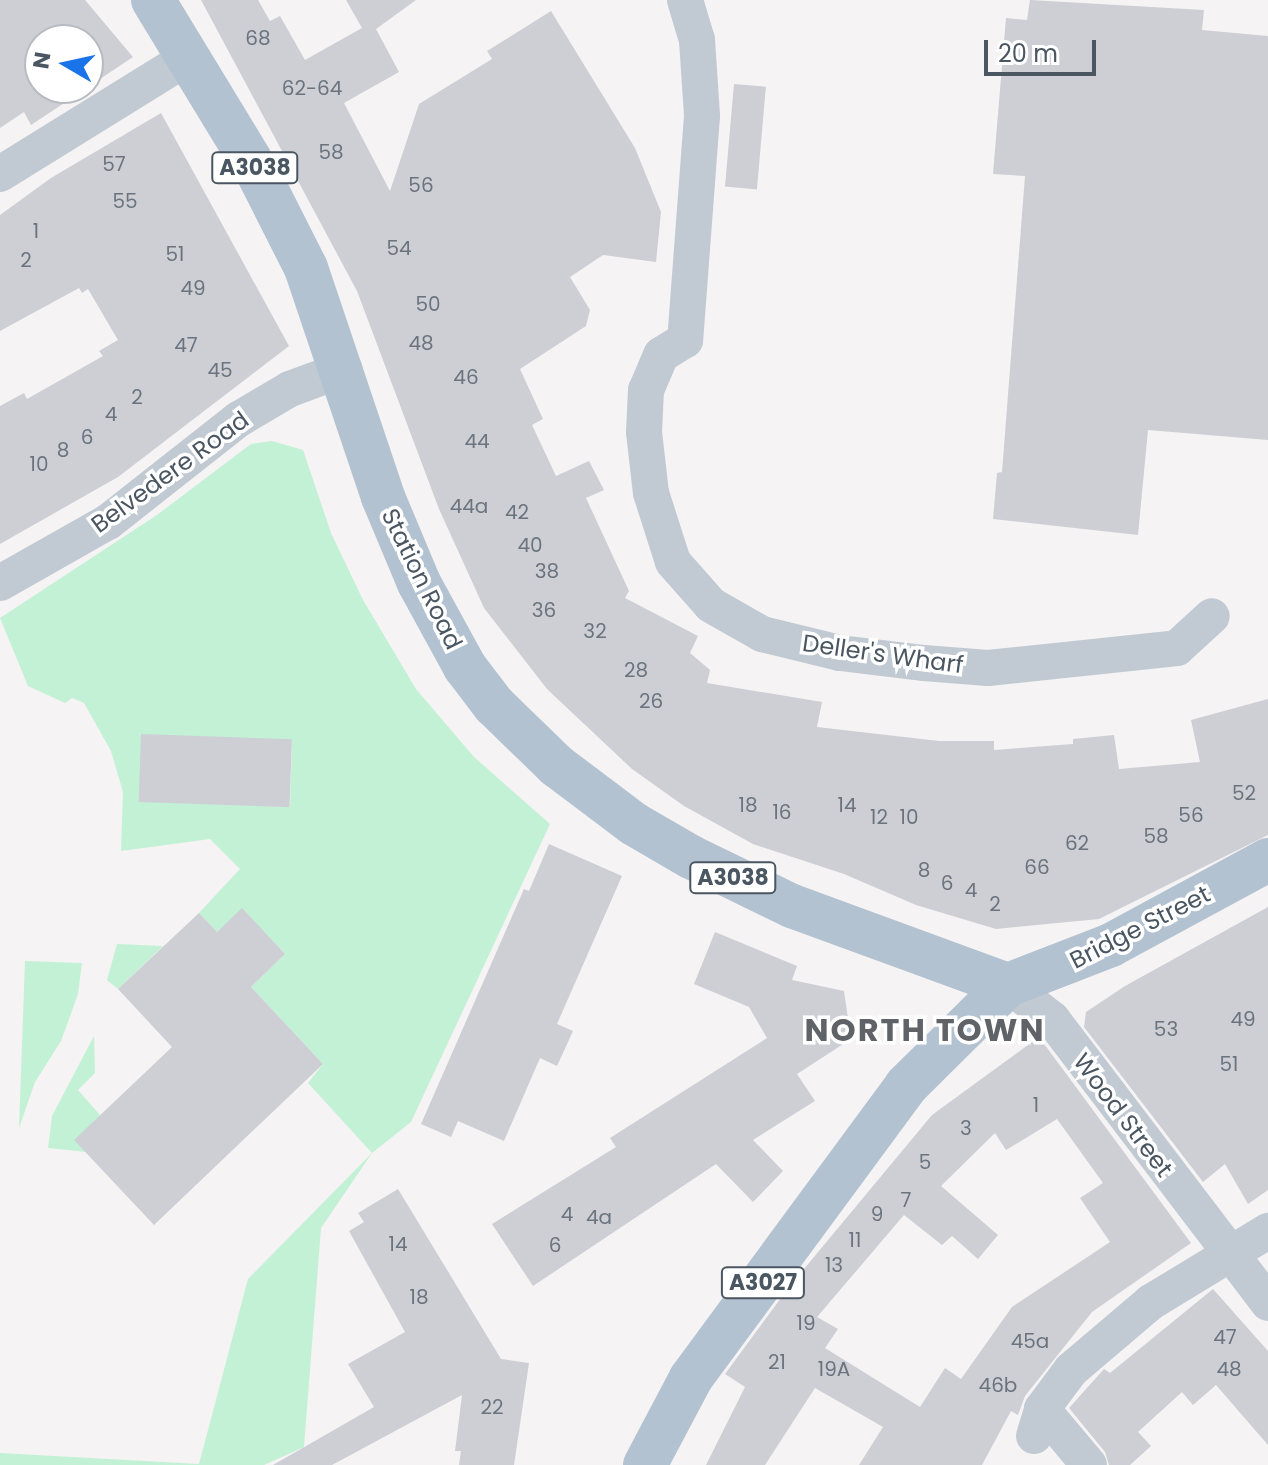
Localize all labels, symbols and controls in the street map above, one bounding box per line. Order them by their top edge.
north arrow [24,24,104,104]
scale bar [988,24,1100,74]
house number: 68 [245,26,271,50]
text: 20 m [998,37,1058,70]
text: N [25,50,58,71]
house number: 62-64 [282,76,342,100]
house number: 58 [318,140,344,164]
road number: A3038 [211,150,299,186]
house number: 57 [102,152,126,176]
house number: 56 [408,173,434,197]
house number: 55 [112,189,138,213]
house number: 1 [33,219,39,243]
house number: 54 [386,236,412,260]
house number: 51 [166,242,184,266]
house number: 2 [20,248,32,272]
house number: 49 [180,276,206,300]
house number: 50 [415,292,441,316]
house number: 48 [408,331,434,355]
house number: 47 [174,333,198,357]
house number: 45 [207,358,233,382]
house number: 46 [453,365,479,389]
house number: 2 [131,385,143,409]
house number: 4 [105,402,117,426]
street label: Belvedere Road [86,405,254,539]
house number: 6 [81,425,93,449]
house number: 44 [464,429,490,453]
house number: 8 [57,438,69,462]
house number: 10 [30,452,48,476]
house number: 44a [450,494,488,518]
house number: 42 [505,500,529,524]
street label: Station Road [375,504,469,654]
house number: 40 [517,533,543,557]
house number: 38 [535,559,559,583]
house number: 36 [532,598,556,622]
house number: 32 [583,619,607,643]
street label: Deller's Wharf [801,628,965,680]
house number: 28 [624,658,648,682]
house number: 26 [639,689,663,713]
house number: 52 [1232,781,1256,805]
house number: 18 [738,793,758,817]
house number: 14 [838,793,856,817]
house number: 16 [772,800,792,824]
house number: 56 [1178,803,1204,827]
house number: 12 [870,805,888,829]
house number: 10 [900,805,918,829]
house number: 58 [1143,824,1169,848]
house number: 62 [1065,831,1089,855]
house number: 66 [1024,855,1050,879]
house number: 8 [918,858,930,882]
road number: A3038 [689,860,777,896]
house number: 6 [941,871,953,895]
house number: 4 [965,878,977,902]
street label: Bridge Street [1065,879,1215,975]
house number: 2 [989,892,1001,916]
house number: 49 [1230,1007,1256,1031]
district label: NORTH TOWN [805,1011,1045,1049]
house number: 53 [1154,1017,1178,1041]
street label: Wood Street [1067,1048,1179,1182]
house number: 51 [1220,1052,1238,1076]
house number: 1 [1033,1093,1039,1117]
house number: 3 [960,1116,972,1140]
house number: 5 [919,1150,931,1174]
house number: 7 [901,1188,911,1212]
house number: 4 [561,1202,573,1226]
house number: 9 [871,1202,883,1226]
house number: 4a [586,1205,612,1229]
house number: 11 [849,1228,861,1252]
house number: 14 [389,1232,407,1256]
house number: 6 [549,1233,561,1257]
house number: 13 [825,1253,843,1277]
road number: A3027 [719,1265,807,1301]
house number: 18 [409,1285,429,1309]
house number: 19 [797,1311,815,1335]
house number: 47 [1213,1325,1237,1349]
house number: 45a [1011,1329,1049,1353]
house number: 21 [768,1350,786,1374]
house number: 19A [818,1357,850,1381]
house number: 48 [1216,1357,1242,1381]
house number: 46b [979,1373,1017,1397]
house number: 22 [481,1395,503,1419]

